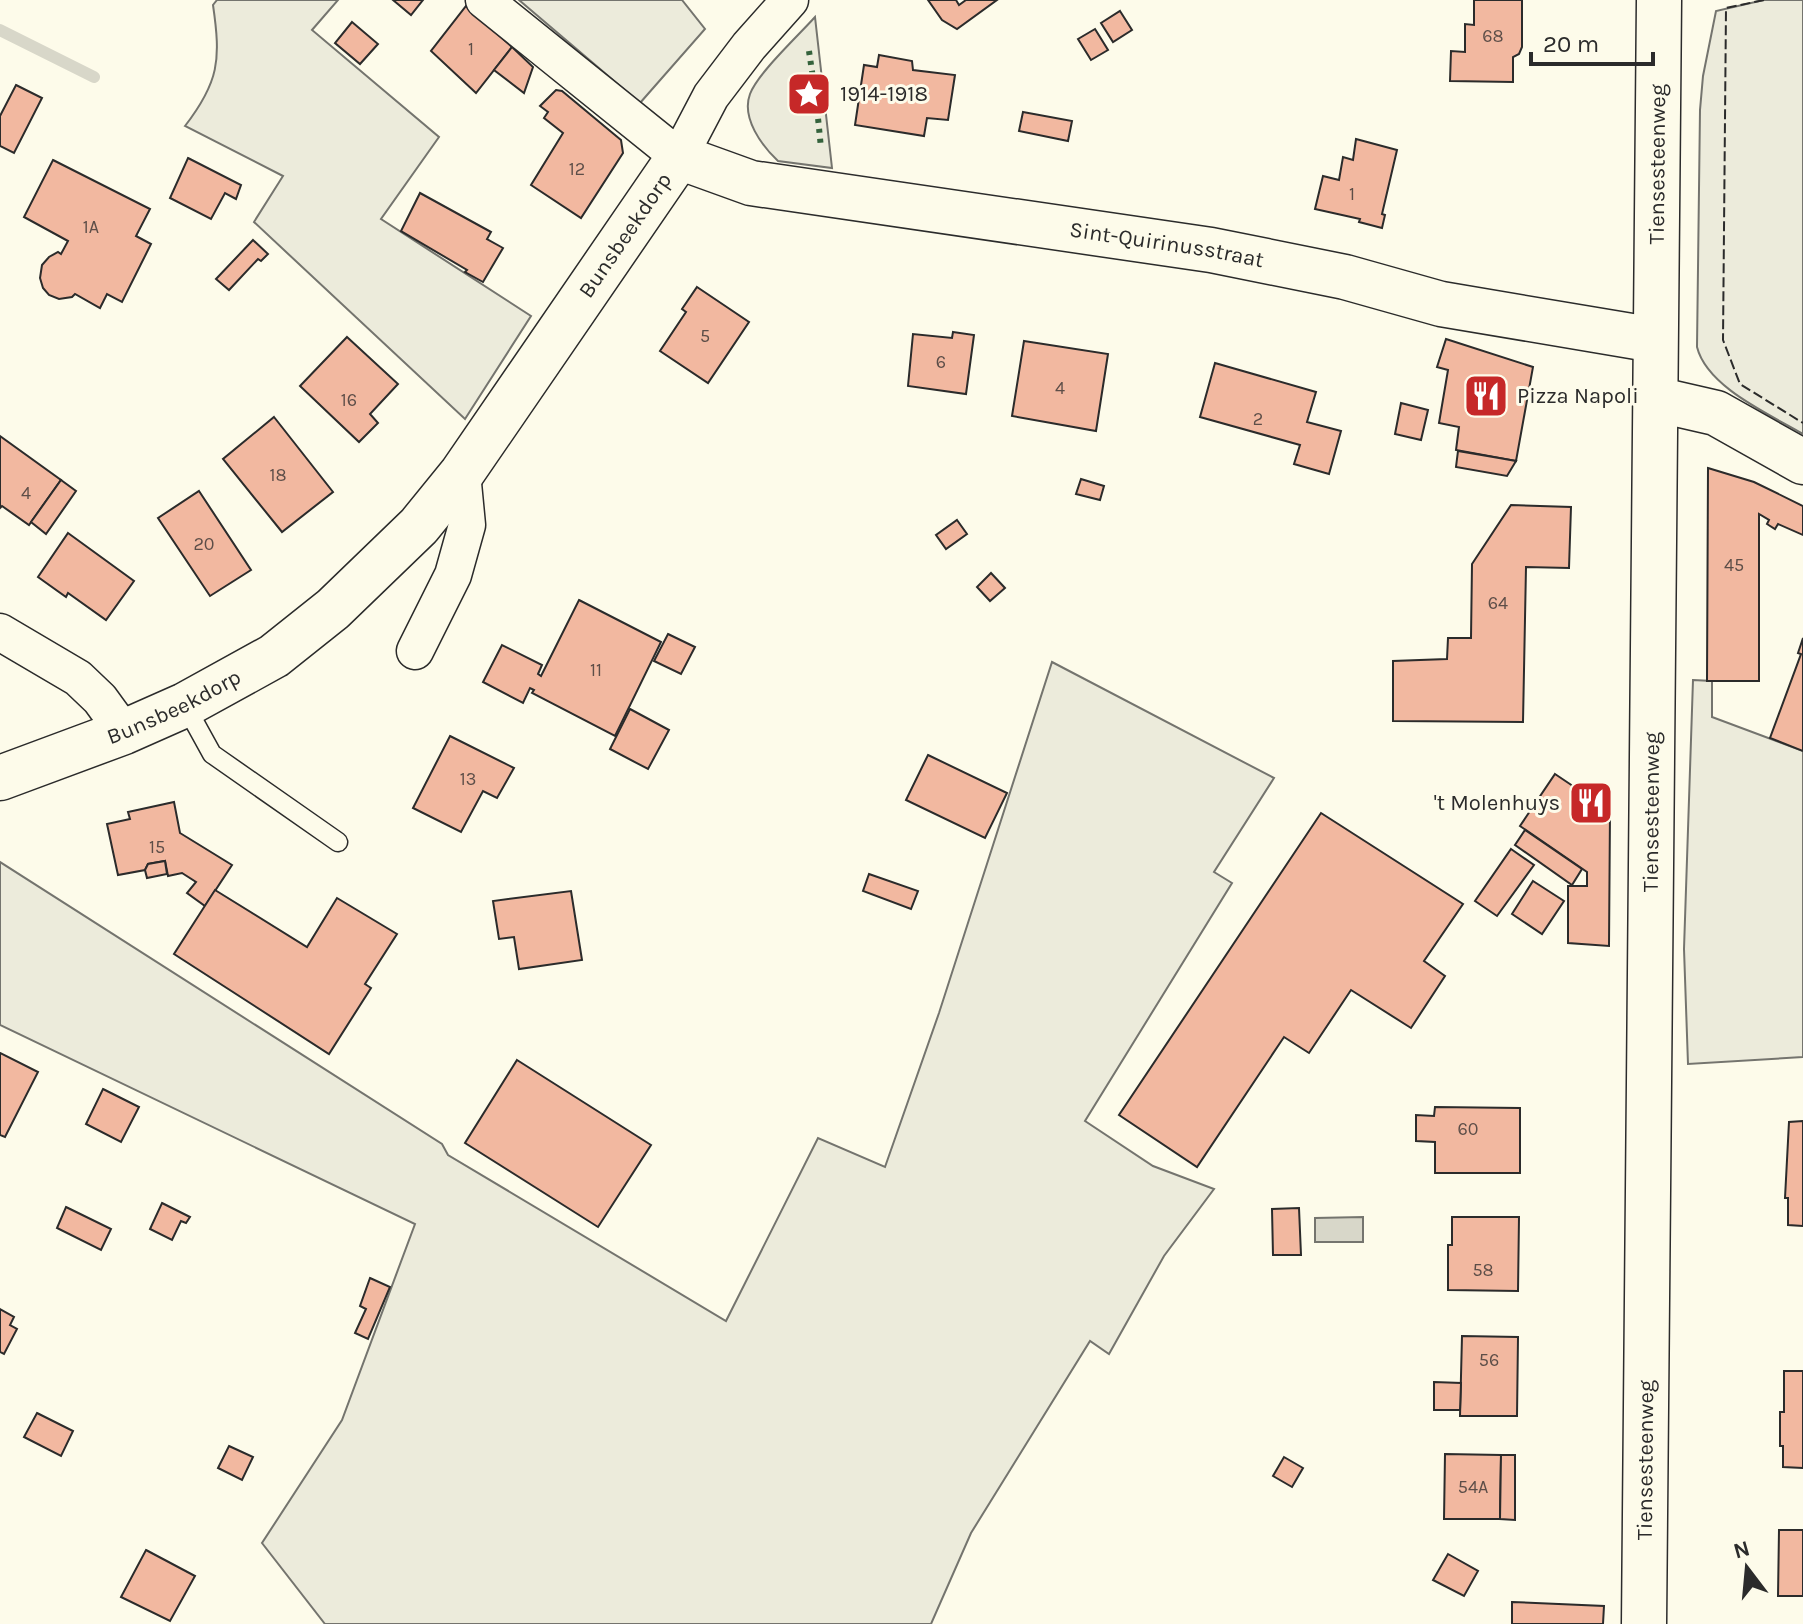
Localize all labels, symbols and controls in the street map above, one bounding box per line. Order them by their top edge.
scale bar [1531,16,1653,66]
house number: 68 [1482,25,1504,47]
text: 20 m [1543,30,1599,58]
house number: 1 [468,38,474,60]
place icon: 1914-1918 [785,70,833,118]
place label: 1914-1918 [840,81,928,107]
street label: Tiensesteenweg [1644,83,1671,244]
house number: 12 [569,158,585,180]
street label: Bunsbeekdorp [573,168,677,303]
house number: 1 [1349,183,1355,205]
house number: 1A [83,216,99,238]
street label: Sint-Quirinusstraat [1068,217,1266,273]
house number: 5 [700,325,710,347]
house number: 6 [936,351,946,373]
restaurant icon: Pizza Napoli [1462,372,1510,420]
house number: 4 [1055,377,1065,399]
place label: Pizza Napoli [1517,383,1639,409]
house number: 16 [341,389,357,411]
house number: 2 [1253,408,1263,430]
house number: 18 [269,464,287,486]
house number: 4 [21,482,31,504]
house number: 20 [193,533,215,555]
house number: 45 [1724,554,1744,576]
house number: 64 [1488,592,1508,614]
house number: 11 [590,659,602,681]
street label: Bunsbeekdorp [103,664,246,750]
street label: Tiensesteenweg [1638,731,1665,892]
house number: 13 [460,768,476,790]
restaurant icon: 't Molenhuys [1567,779,1615,827]
place label: 't Molenhuys [1434,790,1560,816]
house number: 15 [149,836,165,858]
house number: 60 [1458,1118,1479,1140]
house number: 58 [1472,1259,1494,1281]
house number: 56 [1479,1349,1499,1371]
street label: Tiensesteenweg [1632,1379,1659,1540]
house number: 54A [1458,1476,1488,1498]
north arrow [1707,1528,1787,1608]
text: N [1731,1535,1753,1564]

